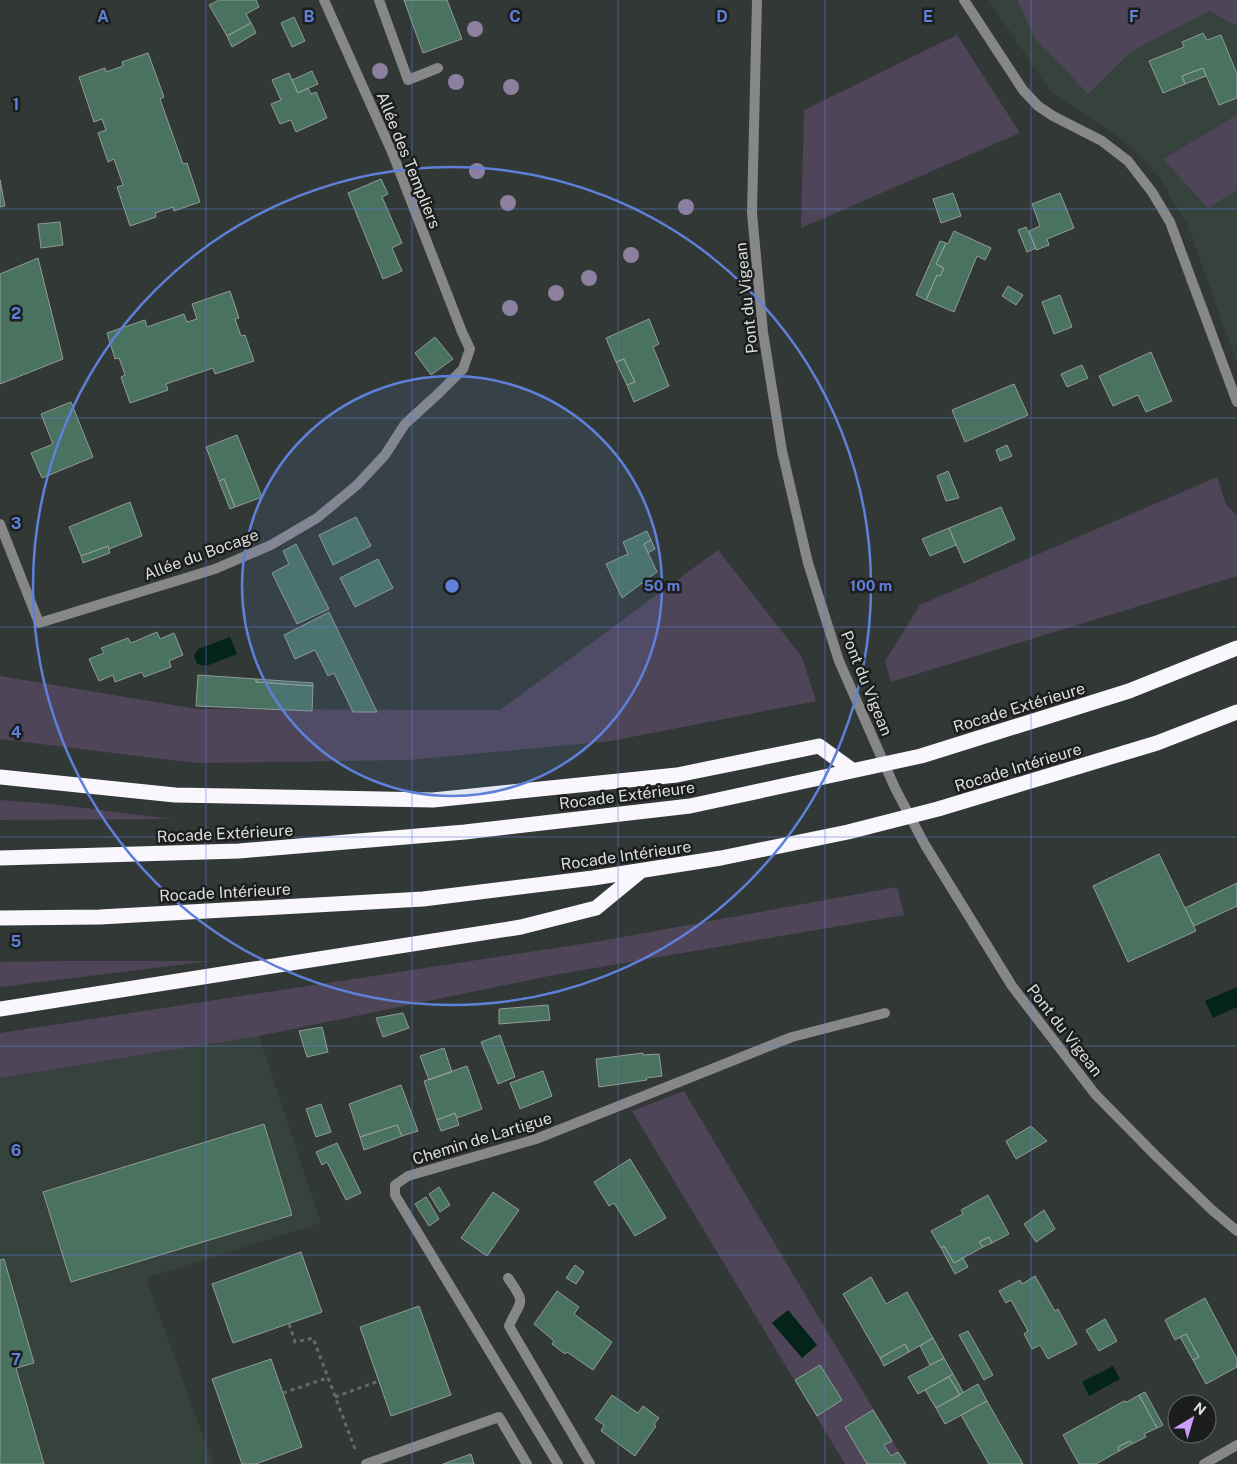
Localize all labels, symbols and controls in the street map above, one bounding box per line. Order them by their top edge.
text: A [97,7,109,26]
text: B [304,7,315,26]
text: C [509,7,521,26]
text: D [716,7,728,26]
text: E [923,7,933,26]
text: F [1129,7,1139,26]
street label: Allée des Templiers [372,89,445,231]
text: 1 [13,95,19,114]
street label: Pont du Vigean [731,241,762,354]
text: 2 [11,304,21,323]
text: 3 [11,514,21,533]
street label: Allée du Bocage [141,525,261,584]
centre of rings [443,577,461,595]
text: 50 m [644,577,680,594]
text: 100 m [850,577,892,594]
street label: Pont du Vigean [837,628,896,739]
street label: Rocade Extérieure [951,678,1087,737]
text: 4 [11,723,22,742]
street label: Rocade Intérieure [952,739,1084,796]
street label: Rocade Extérieure [558,778,696,813]
street label: Rocade Extérieure [156,820,294,847]
street label: Rocade Intérieure [560,837,693,874]
street label: Rocade Intérieure [159,880,291,905]
text: 5 [11,932,22,951]
street label: Pont du Vigean [1023,980,1106,1080]
street label: Chemin de Lartigue [410,1108,554,1169]
text: 6 [11,1141,21,1160]
text: 7 [11,1350,21,1369]
north arrow [1167,1394,1217,1444]
text: N [1191,1399,1209,1418]

